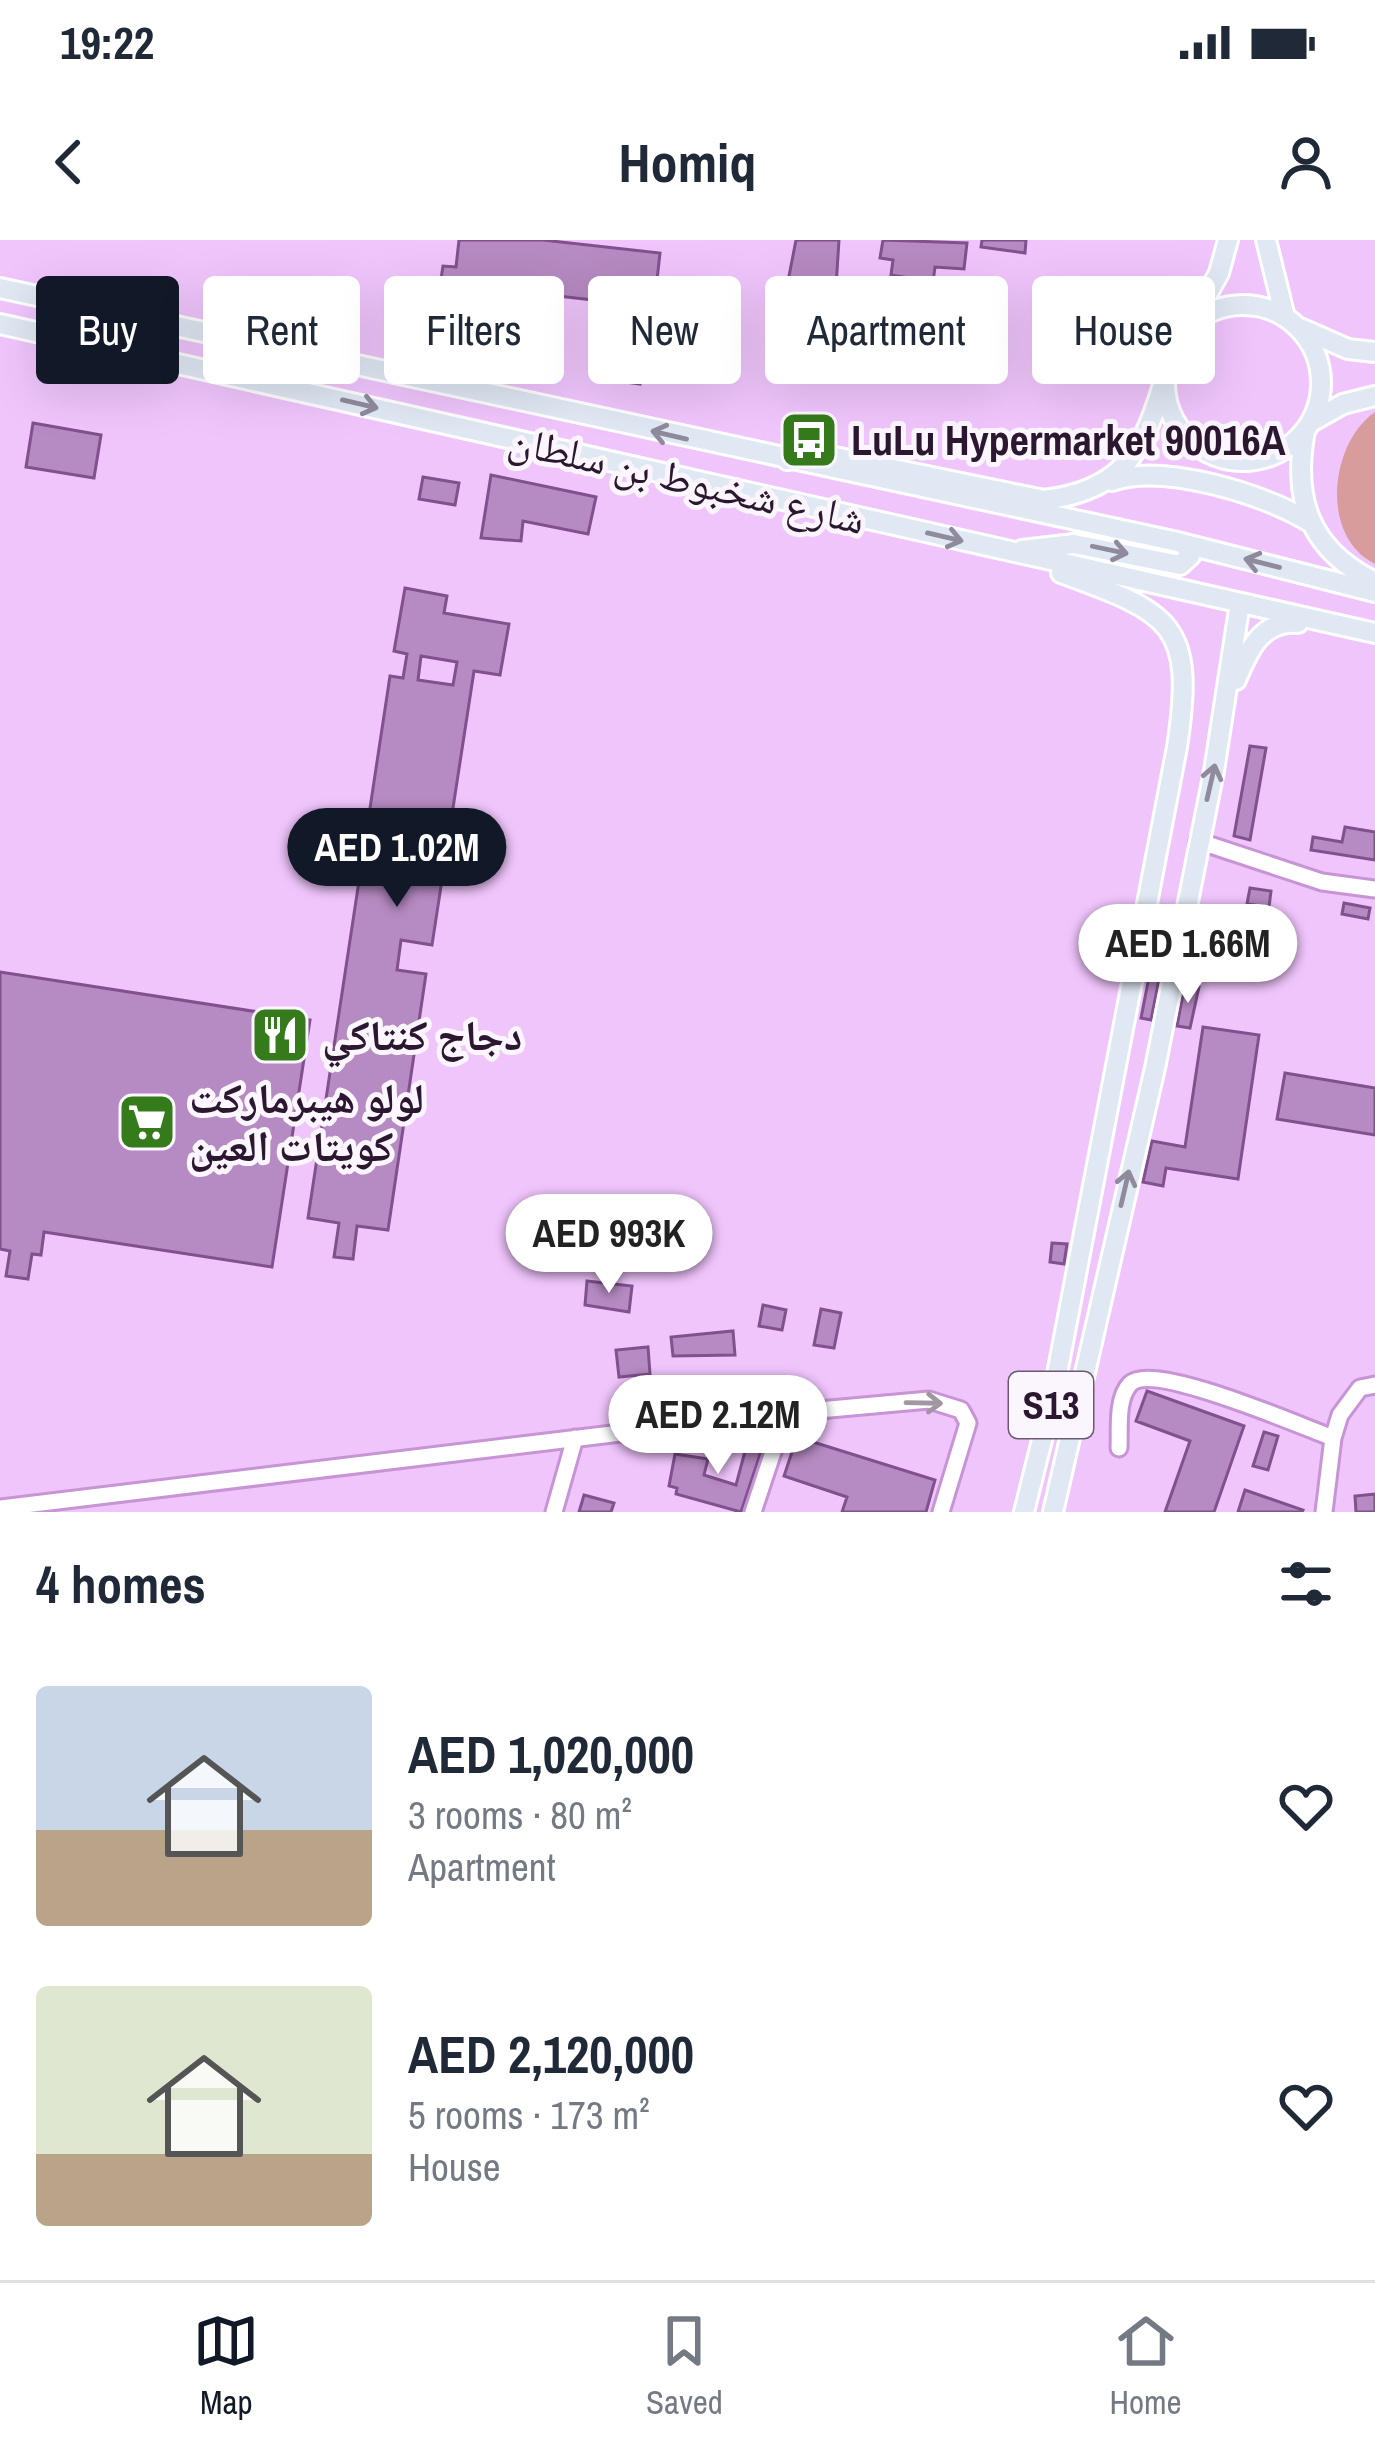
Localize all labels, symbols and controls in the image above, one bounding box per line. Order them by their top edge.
text: 19:22 [60,12,154,73]
text: Homiq [619,126,756,199]
icon: back [36,129,102,195]
icon: person [1273,129,1339,195]
chip: Buy [36,276,179,384]
chip: Rent [203,276,360,384]
chip: Filters [384,276,564,384]
chip: New [588,276,741,384]
chip: Apartment [765,276,1008,384]
chip: House [1032,276,1215,384]
one-way arrow [340,394,378,417]
bus stop icon: LuLu Hypermarket 90016A [778,409,840,471]
street label: شارع شخبوط بن سلطان [503,411,871,547]
place label: LuLu Hypermarket 90016A [851,412,1286,468]
one-way arrow [651,423,689,446]
one-way arrow [926,527,964,550]
one-way arrow [1090,539,1128,562]
one-way arrow [1243,551,1281,573]
one-way arrow [1201,763,1224,801]
pin: AED 1.02M [260,808,534,910]
text: AED 1.02M [314,821,480,873]
pin: AED 1.66M [1051,904,1325,1006]
text: AED 1.66M [1105,917,1271,969]
restaurant icon: دجاج كنتاكي [249,1004,311,1066]
place label: دجاج كنتاكي [322,1007,522,1068]
place label: لولو هيبرماركت كويتات العين [189,1070,424,1174]
supermarket icon: لولو هيبرماركت كويتات العين [116,1091,178,1153]
one-way arrow [1115,1169,1138,1207]
pin: AED 993K [485,1194,733,1296]
text: AED 993K [533,1207,685,1259]
road number: S13 [1009,1372,1093,1438]
pin: AED 2.12M [581,1375,855,1477]
text: AED 2.12M [635,1388,801,1440]
one-way arrow [904,1392,943,1414]
text: 4 homes [36,1550,206,1619]
icon: filters [1273,1551,1339,1617]
text: AED 1,020,000 [408,1720,694,1789]
icon: home [132,1734,276,1878]
icon: heart [1273,1773,1339,1839]
text: 3 rooms · 80 m² [408,1789,632,1841]
text: Apartment [408,1841,556,1893]
text: AED 2,120,000 [408,2020,694,2089]
icon: home [132,2034,276,2178]
icon: heart [1273,2073,1339,2139]
text: 5 rooms · 173 m² [408,2089,650,2141]
text: House [408,2141,500,2193]
tab: Map [193,2308,259,2424]
tab: Saved [646,2308,723,2424]
tab: Home [1109,2308,1182,2424]

